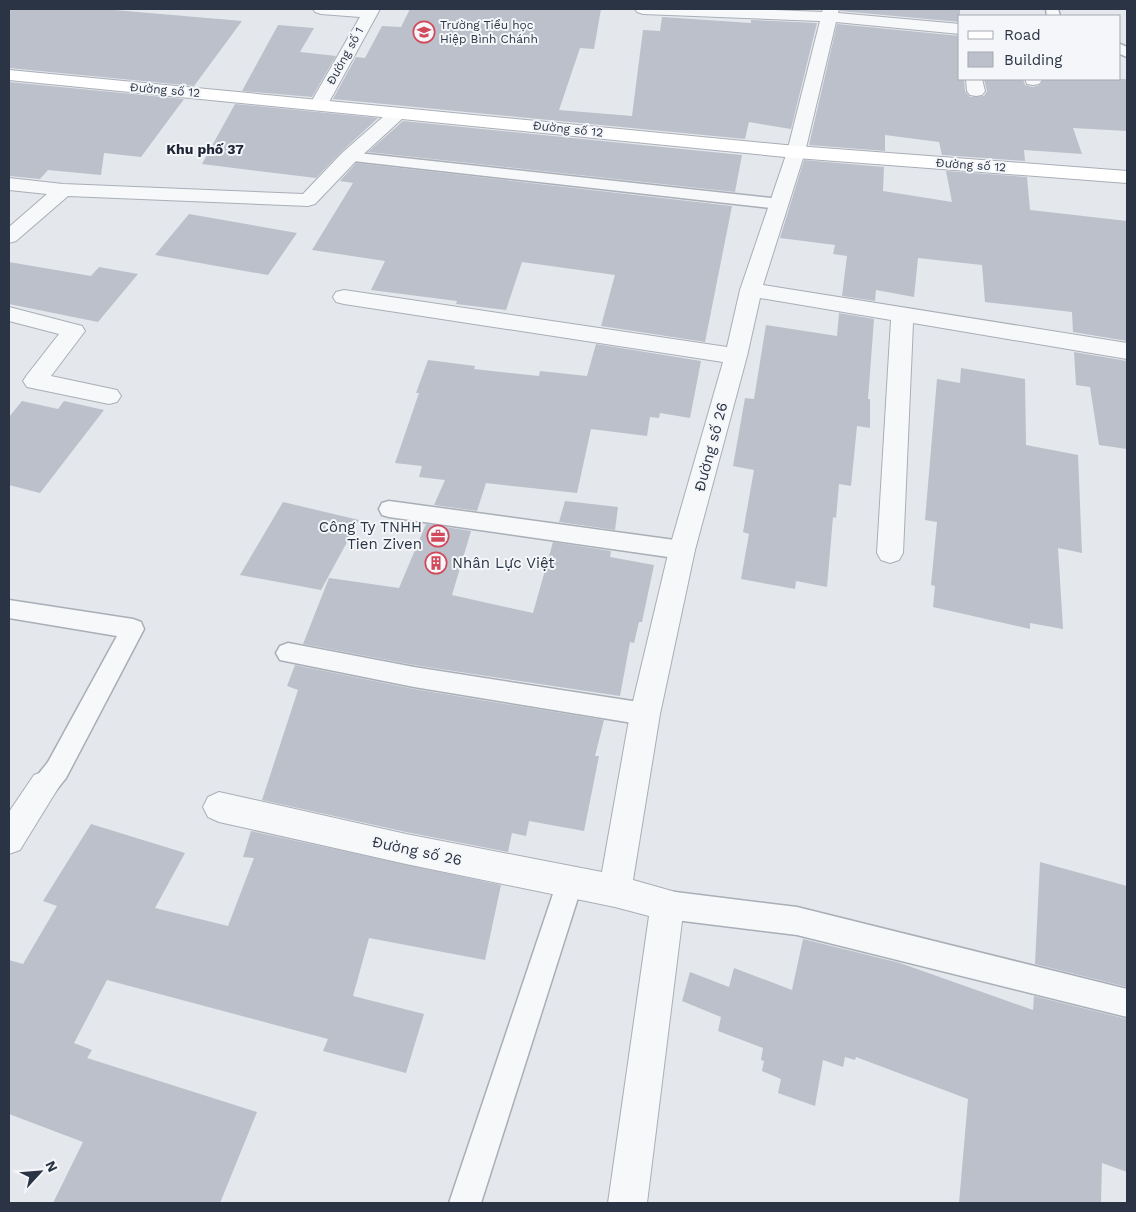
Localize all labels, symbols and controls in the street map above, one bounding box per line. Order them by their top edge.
legend [958,15,1121,80]
place label: Trường Tiểu học Hiệp Bình Chánh [440,18,538,46]
school or university icon: Trường Tiểu học Hiệp Bình Chánh [412,20,436,44]
street label: Đường số 1 [324,25,366,87]
text: Road [1004,26,1041,44]
text: Building [1004,51,1062,69]
street label: Đường số 12 [129,80,201,100]
street label: Đường số 12 [532,118,604,140]
district label: Khu phố 37 [166,141,244,157]
street label: Đường số 12 [935,156,1007,174]
street label: Đường số 26 [690,400,732,494]
place label: Công Ty TNHH Tien Ziven [319,518,422,553]
office icon: Công Ty TNHH Tien Ziven [426,524,450,548]
building icon: Nhân Lực Việt [424,551,448,575]
place label: Nhân Lực Việt [452,554,555,572]
street label: Đường số 26 [370,833,464,869]
north arrow [15,1147,65,1197]
text: N [42,1158,61,1174]

